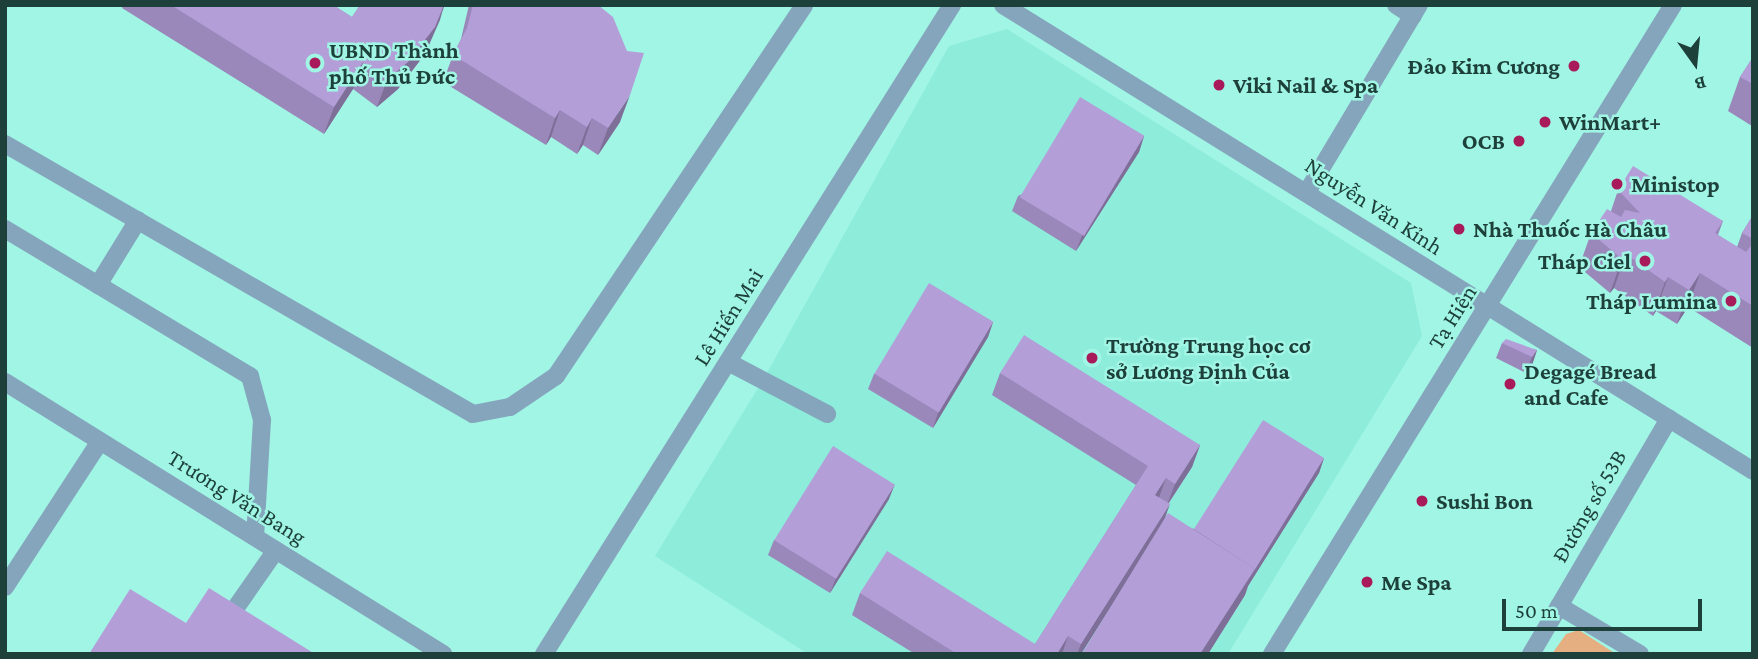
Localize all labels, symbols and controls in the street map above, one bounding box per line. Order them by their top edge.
north arrow [1660,28,1730,98]
place label: UBND Thành phố Thủ Đức [329,36,459,90]
place label: Đảo Kim Cương [1408,52,1560,80]
marker: UBND Thành phố Thủ Đức [307,55,323,71]
marker: Đảo Kim Cương [1566,58,1582,74]
place label: Viki Nail & Spa [1233,71,1378,99]
text: B [1692,72,1709,95]
marker: Viki Nail & Spa [1211,77,1227,93]
place label: WinMart+ [1559,108,1661,136]
marker: WinMart+ [1537,114,1553,130]
place label: OCB [1462,127,1505,155]
marker: OCB [1511,133,1527,149]
street label: Nguyễn Văn Kỉnh [1300,151,1448,261]
place label: Ministop [1631,170,1720,198]
marker: Ministop [1609,176,1625,192]
place label: Nhà Thuốc Hà Châu [1473,215,1667,243]
marker: Nhà Thuốc Hà Châu [1451,221,1467,237]
place label: Tháp Ciel [1538,247,1631,275]
marker: Tháp Ciel [1637,253,1653,269]
street label: Lê Hiến Mai [687,263,769,371]
street label: Tạ Hiện [1422,280,1482,354]
place label: Tháp Lumina [1586,287,1717,315]
marker: Tháp Lumina [1723,293,1739,309]
place label: Trường Trung học cơ sở Lương Định Của [1106,331,1311,385]
marker: Trường Trung học cơ sở Lương Định Của [1084,350,1100,366]
place label: Degagé Bread and Cafe [1524,357,1657,411]
marker: Degagé Bread and Cafe [1502,376,1518,392]
street label: Trương Văn Bang [163,443,311,551]
street label: Đường số 53B [1546,445,1632,567]
place label: Sushi Bon [1436,487,1533,515]
marker: Sushi Bon [1414,493,1430,509]
place label: Me Spa [1381,568,1452,596]
marker: Me Spa [1359,574,1375,590]
scale bar [1506,586,1706,630]
text: 50 m [1515,599,1558,623]

